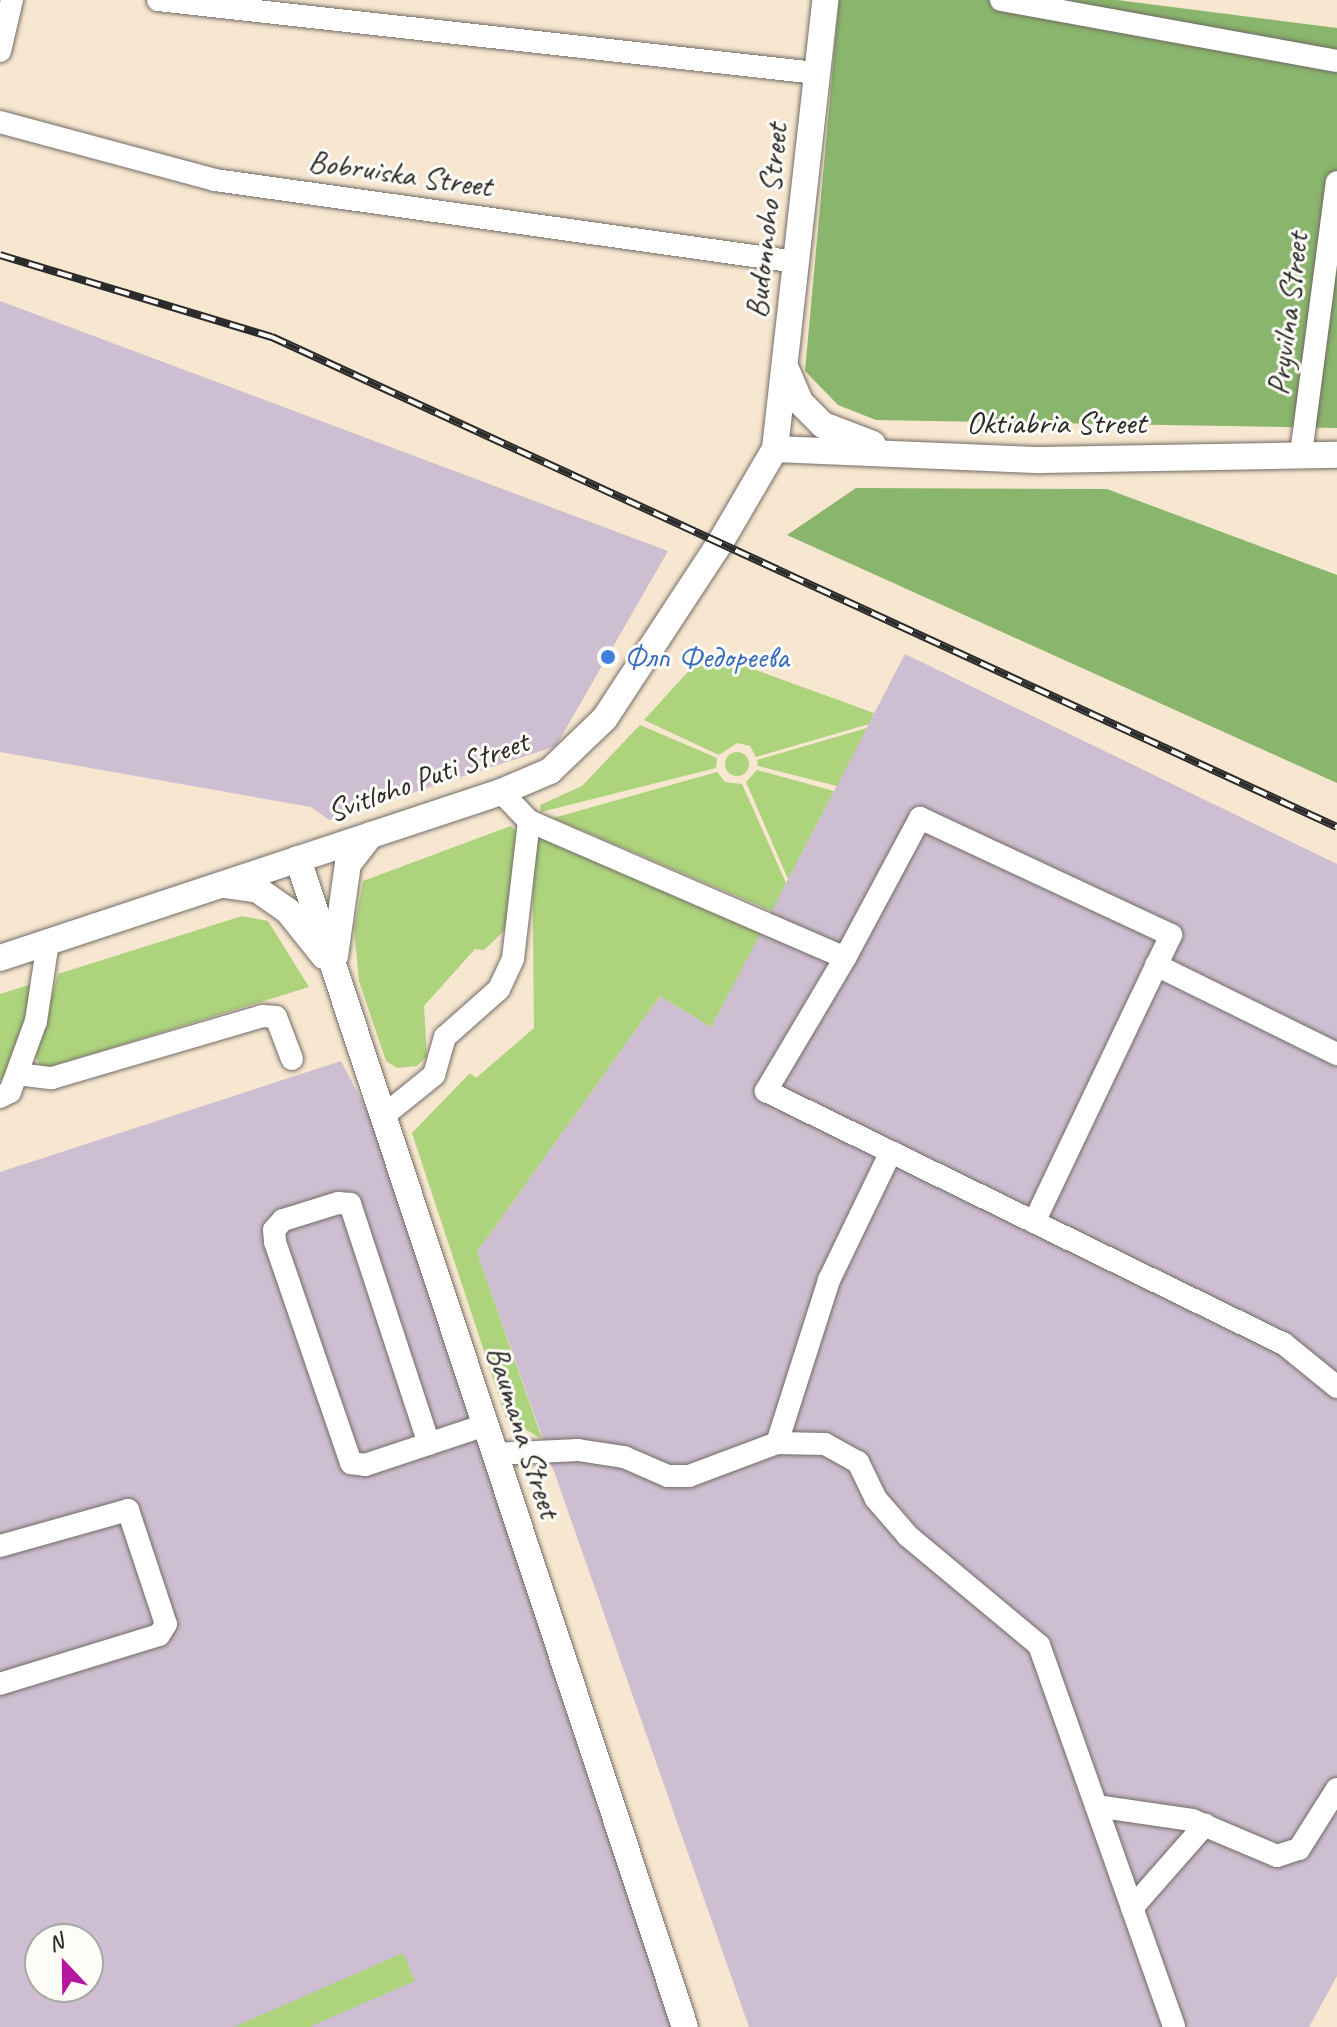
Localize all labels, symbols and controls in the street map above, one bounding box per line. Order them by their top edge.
street label: Budonnoho Street [738,122,796,320]
street label: Bobruiska Street [306,142,494,206]
street label: Pryvilna Street [1259,230,1317,398]
street label: Oktiabria Street [966,404,1146,442]
place label: Флп Федореева [624,638,786,676]
marker: Флп Федореева [599,648,617,666]
street label: Svitloho Puti Street [322,723,534,831]
street label: Baumana Street [477,1341,569,1523]
north arrow [24,1923,104,2003]
text: N [44,1927,67,1958]

